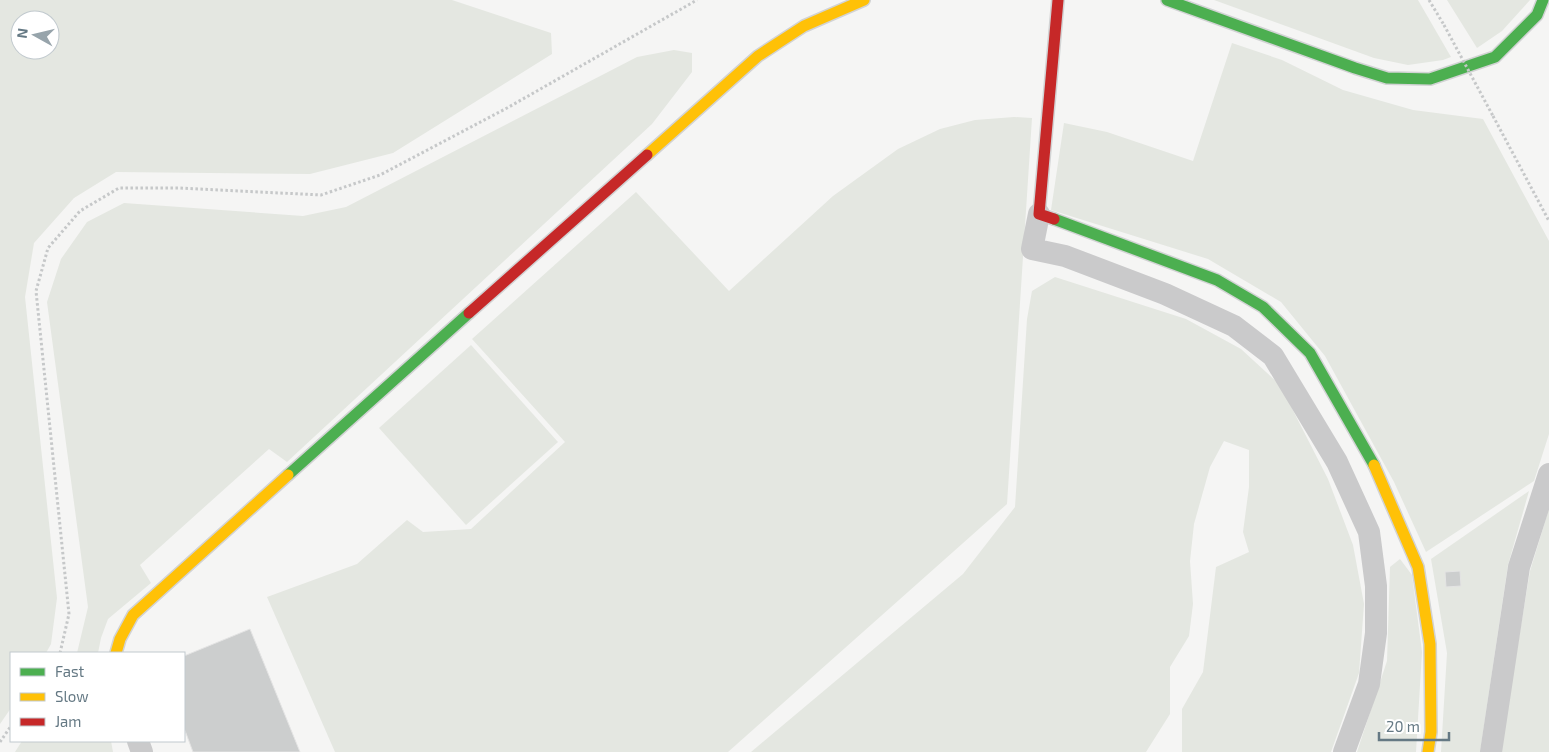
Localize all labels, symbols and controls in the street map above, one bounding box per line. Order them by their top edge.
north arrow [10,10,60,60]
text: N [13,27,31,39]
legend [10,652,185,742]
text: Fast [55,662,85,680]
text: Slow [55,687,89,705]
scale bar [1379,710,1449,742]
text: Jam [55,712,81,730]
text: 20 m [1386,717,1420,735]

